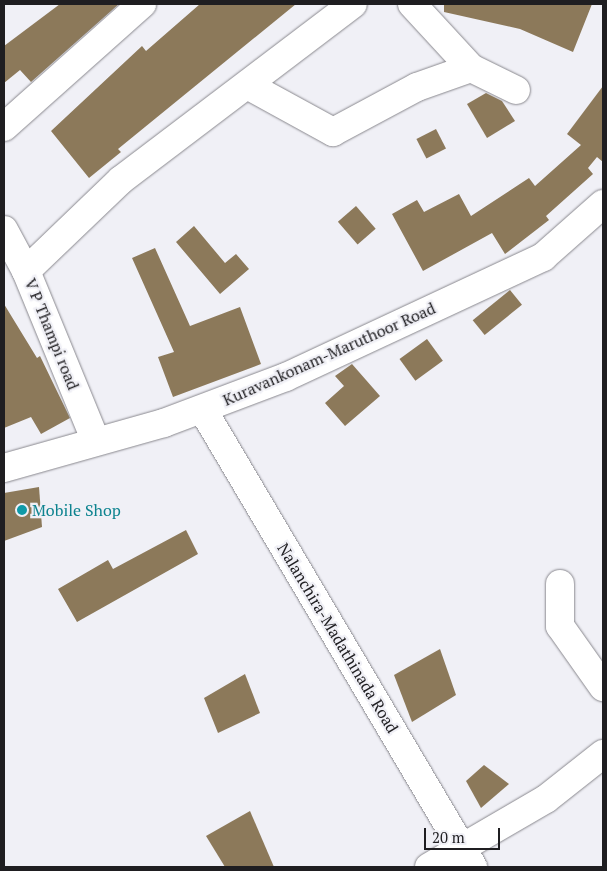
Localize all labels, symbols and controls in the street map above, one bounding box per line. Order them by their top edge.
street label: V P Thampi road [21,275,83,393]
street label: Kuravankonam-Maruthoor Road [220,298,438,410]
place label: Mobile Shop [32,500,121,520]
marker: Mobile Shop [16,504,28,516]
street label: Nalanchira-Madathinada Road [274,540,402,736]
scale bar [427,818,503,850]
text: 20 m [432,827,465,847]

